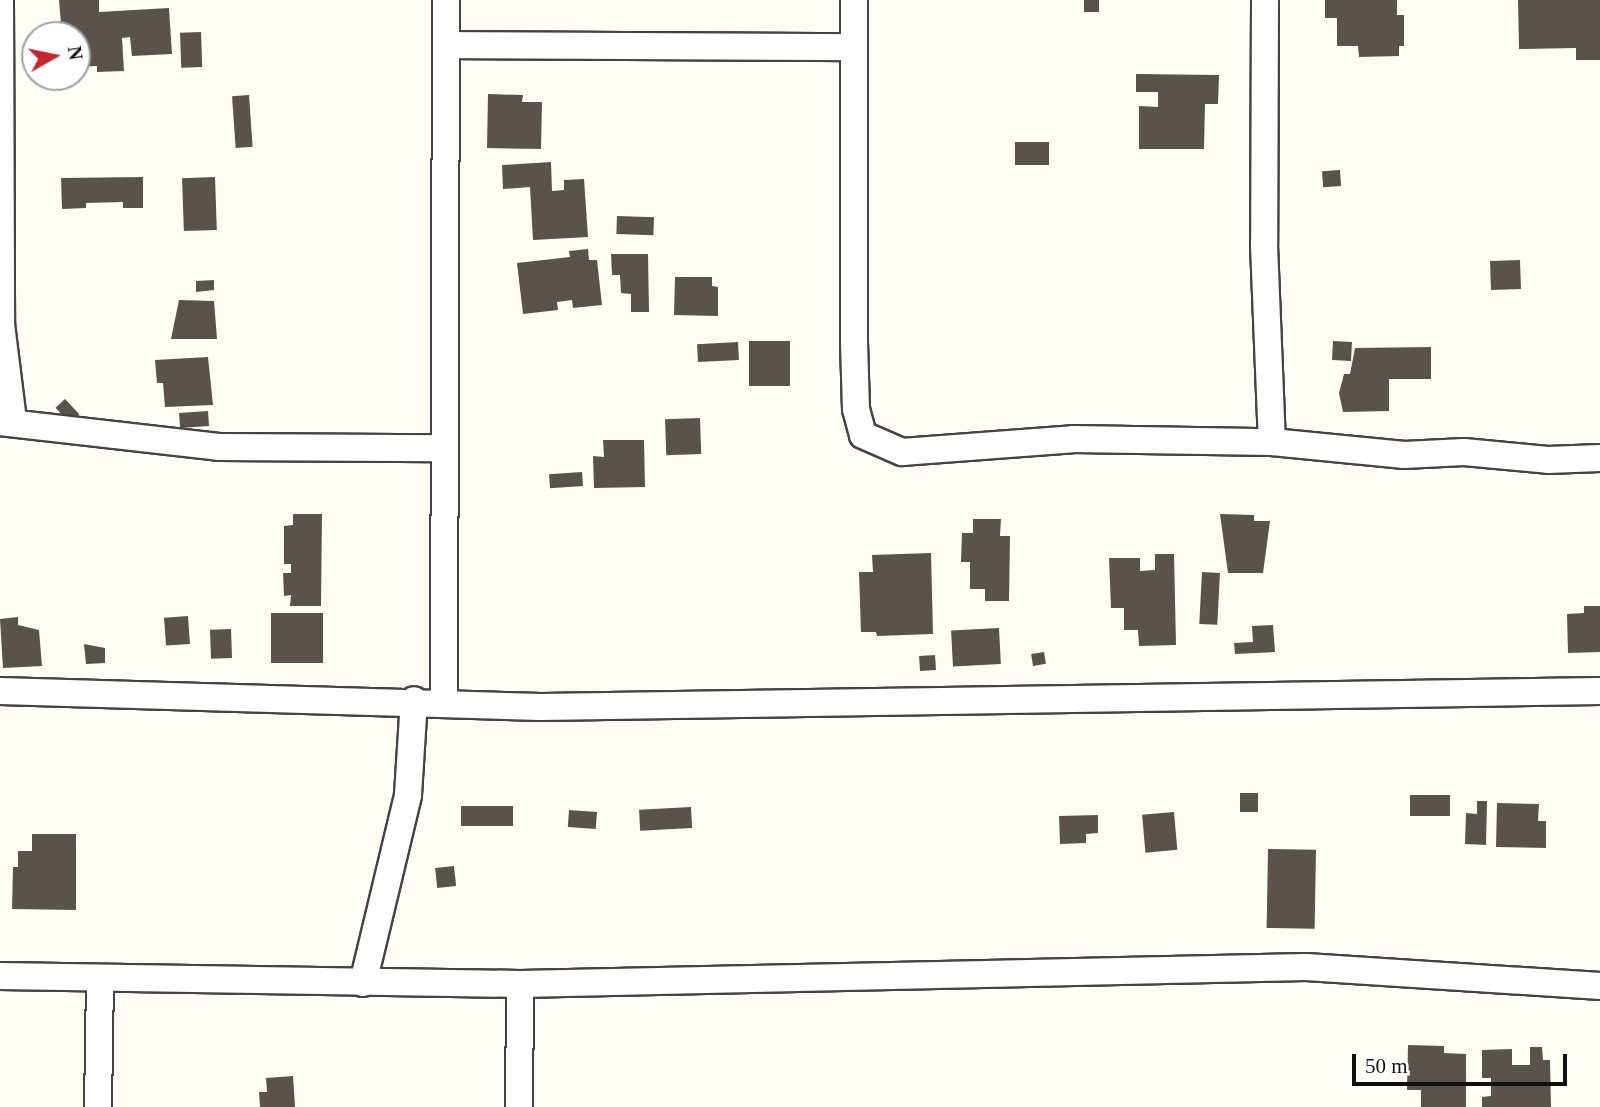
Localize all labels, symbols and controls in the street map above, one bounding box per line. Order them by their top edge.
north arrow [21,21,91,91]
text: N [64,45,87,61]
scale bar [1355,1040,1570,1084]
text: 50 m [1365,1054,1408,1078]

